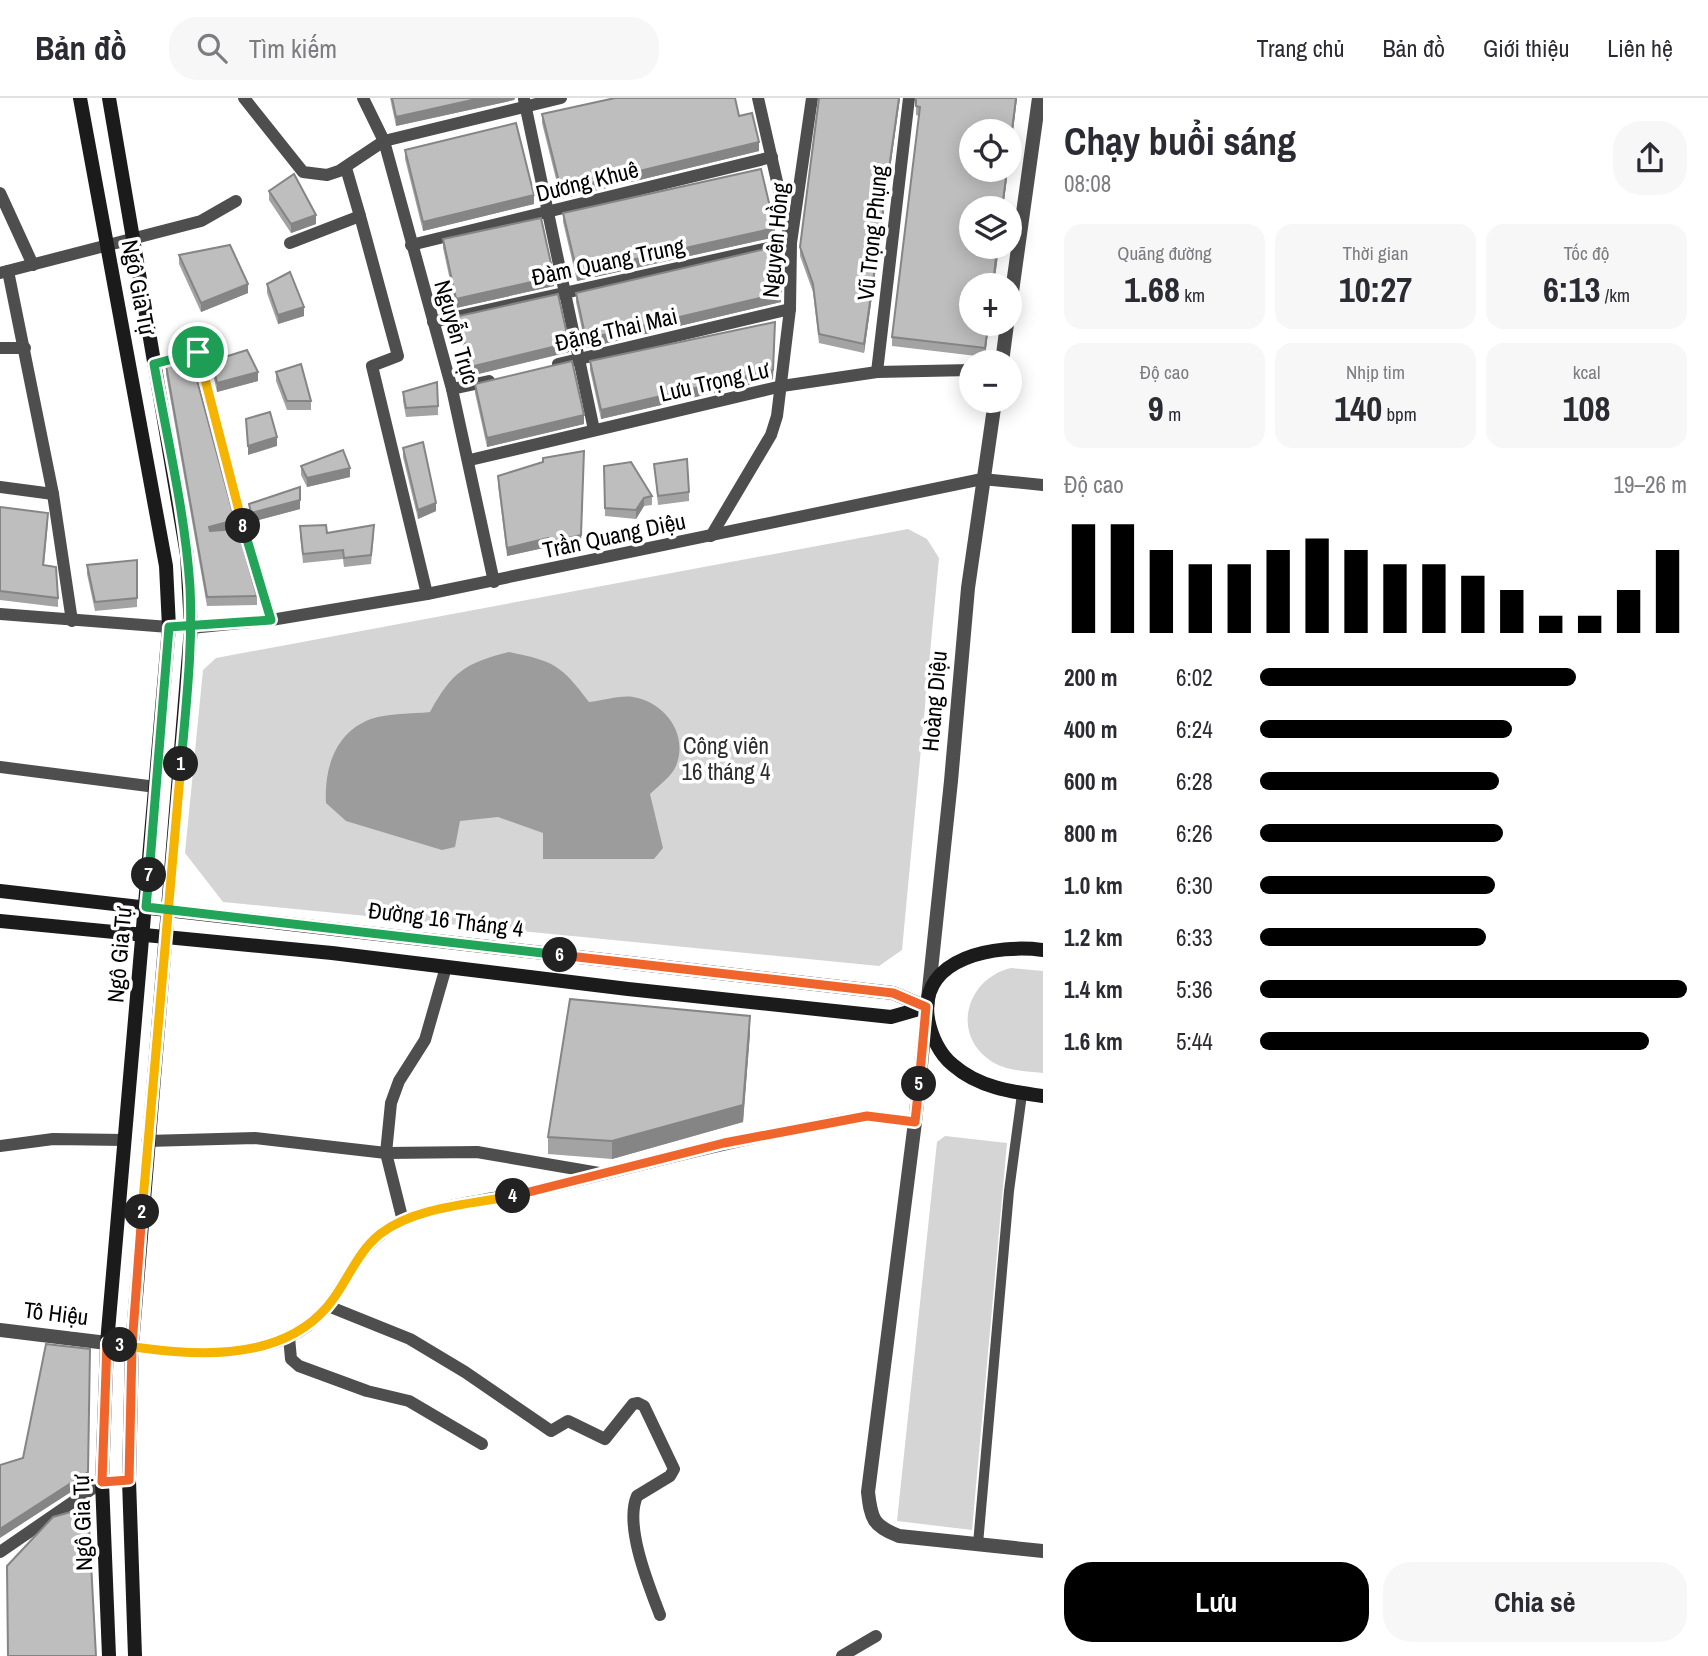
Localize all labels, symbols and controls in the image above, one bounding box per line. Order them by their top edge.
search box [169,17,659,80]
text: Bản đồ [35,26,127,70]
icon: search [193,29,231,67]
text: Tìm kiếm [249,31,337,66]
text: Trang chủ [1257,32,1344,64]
text: Bản đồ [1382,32,1445,64]
text: Giới thiệu [1483,32,1569,64]
text: Liên hệ [1607,32,1673,64]
text: Chạy buổi sáng [1064,116,1296,167]
map controls [959,119,1022,413]
button: locate [959,119,1022,182]
button: share [1613,121,1687,195]
street label: Dương Khuê [532,153,642,209]
street label: Vũ Trọng Phụng [849,163,895,302]
text: 08:08 [1064,168,1111,199]
street label: Nguyên Hồng [755,181,796,299]
button: layers [959,196,1022,259]
street label: Đàm Quang Trung [529,230,688,292]
street label: Ngô Gia Tự [115,237,164,338]
text: Quãng đường [1117,240,1212,266]
text: Thời gian [1343,240,1408,266]
text: Tốc độ [1564,240,1609,266]
text: 1.68 [1124,266,1180,313]
text: 10:27 [1339,266,1412,313]
text: 6:13 [1543,266,1601,313]
button: + [959,273,1022,336]
street label: Nguyễn Trực [427,276,487,388]
text: km [1180,282,1205,308]
text: /km [1601,282,1630,308]
street label: Đặng Thai Mai [552,300,680,358]
pin [168,322,228,382]
icon: arrive [179,333,217,371]
button: − [959,350,1022,413]
street label: Lưu Trọng Lư [656,353,773,409]
text: Độ cao [1140,359,1189,385]
text: Nhịp tim [1346,359,1405,385]
text: kcal [1573,359,1600,385]
text: 9 [1148,385,1164,432]
text: 140 [1334,385,1382,432]
text: 108 [1563,385,1610,432]
text: m [1164,401,1181,427]
text: bpm [1382,401,1417,427]
text: Độ cao [1064,469,1124,500]
text: 19–26 m [1614,469,1687,500]
street label: Trần Quang Diệu [540,505,688,565]
pin: 8 [226,508,260,544]
text: 8 [238,512,247,538]
street label: Hoàng Diệu [914,650,954,752]
text: 200 m [1064,662,1117,693]
text: 6:02 [1176,662,1213,693]
text: 400 m [1064,714,1117,745]
text: 6:24 [1176,714,1213,745]
park label: Công viên 16 tháng 4 [681,730,771,787]
pin: 1 [164,746,198,782]
text: 1 [176,750,185,776]
text: 600 m [1064,766,1117,797]
text: 6:28 [1176,766,1213,797]
text: 800 m [1064,818,1117,849]
text: 6:26 [1176,818,1213,849]
pin: 7 [132,858,166,892]
text: 7 [144,861,153,887]
text: 1.0 km [1064,870,1123,901]
text: 6:30 [1176,870,1213,901]
street label: Đường 16 Tháng 4 [367,894,526,944]
street label: Ngô Gia Tự [99,905,139,1004]
text: 1.2 km [1064,922,1123,953]
text: 6:33 [1176,922,1213,953]
pin: 6 [542,938,578,972]
text: 6 [555,941,564,967]
text: 1.4 km [1064,974,1123,1005]
text: 5:36 [1176,974,1213,1005]
text: 1.6 km [1064,1026,1123,1057]
text: 5:44 [1176,1026,1213,1057]
pin: 5 [902,1066,936,1102]
text: 5 [914,1070,923,1096]
pin: 4 [496,1178,530,1214]
text: 4 [508,1182,517,1208]
pin: 2 [124,1194,160,1230]
text: 2 [137,1198,146,1224]
street label: Tô Hiệu [22,1294,90,1332]
pin: 3 [102,1328,138,1362]
text: 3 [115,1331,124,1357]
street label: Ngô Gia Tự [65,1473,99,1571]
button: Lưu [1064,1562,1369,1642]
button: Chia sẻ [1383,1562,1687,1642]

